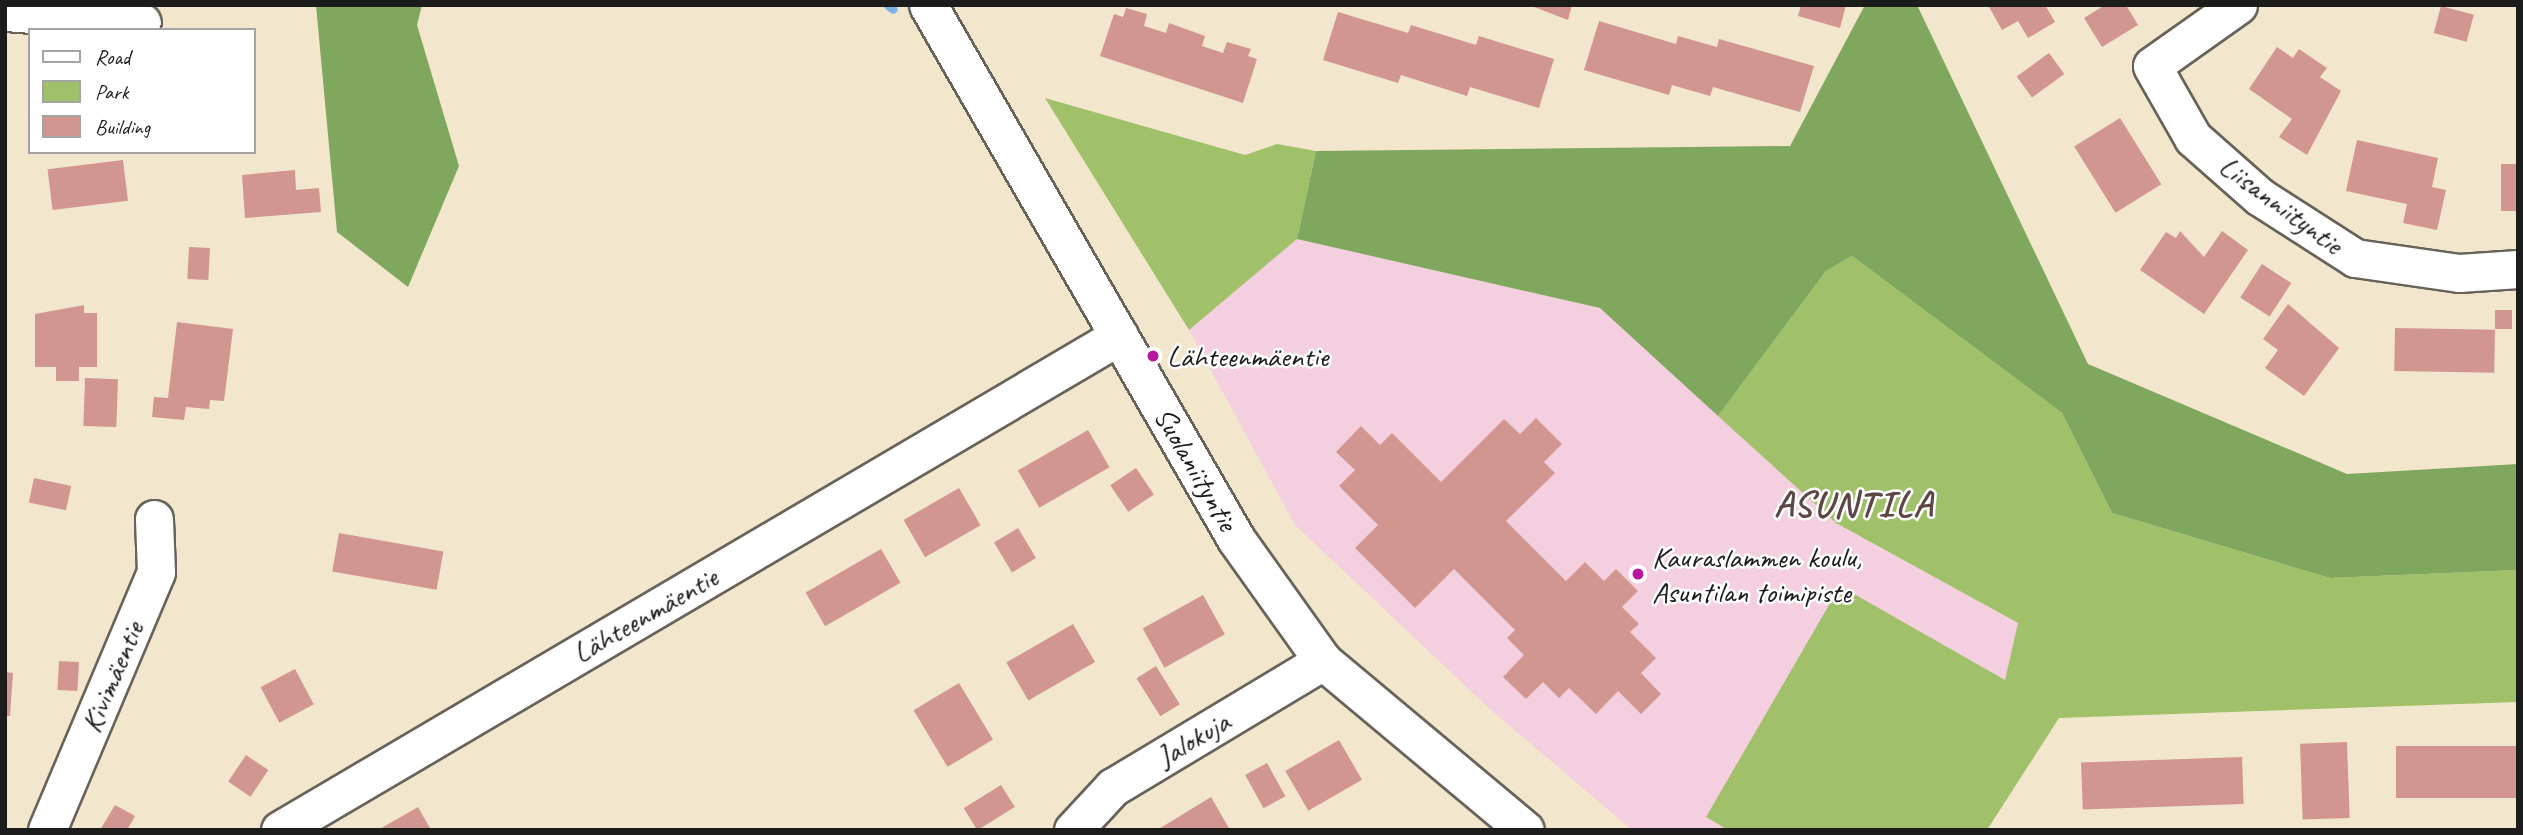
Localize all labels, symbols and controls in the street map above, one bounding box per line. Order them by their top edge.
legend [28,28,256,154]
text: Road [95,44,130,70]
text: Park [95,79,128,105]
text: Building [95,114,150,140]
street label: Liisanniityntie [2212,148,2350,262]
place label: Lähteenmäentie [1167,338,1328,374]
marker: Lähteenmäentie [1145,348,1161,364]
street label: Suolaniityntie [1146,401,1246,537]
district label: ASUNTILA [1776,482,1932,526]
place label: Kauraslammen koulu, Asuntilan toimipiste [1652,539,1862,610]
street label: Lähteenmäentie [566,559,724,671]
marker: Kauraslammen koulu, Asuntilan toimipiste [1630,566,1646,582]
street label: Kivimäentie [73,616,151,738]
street label: Jalokuja [1150,703,1236,775]

